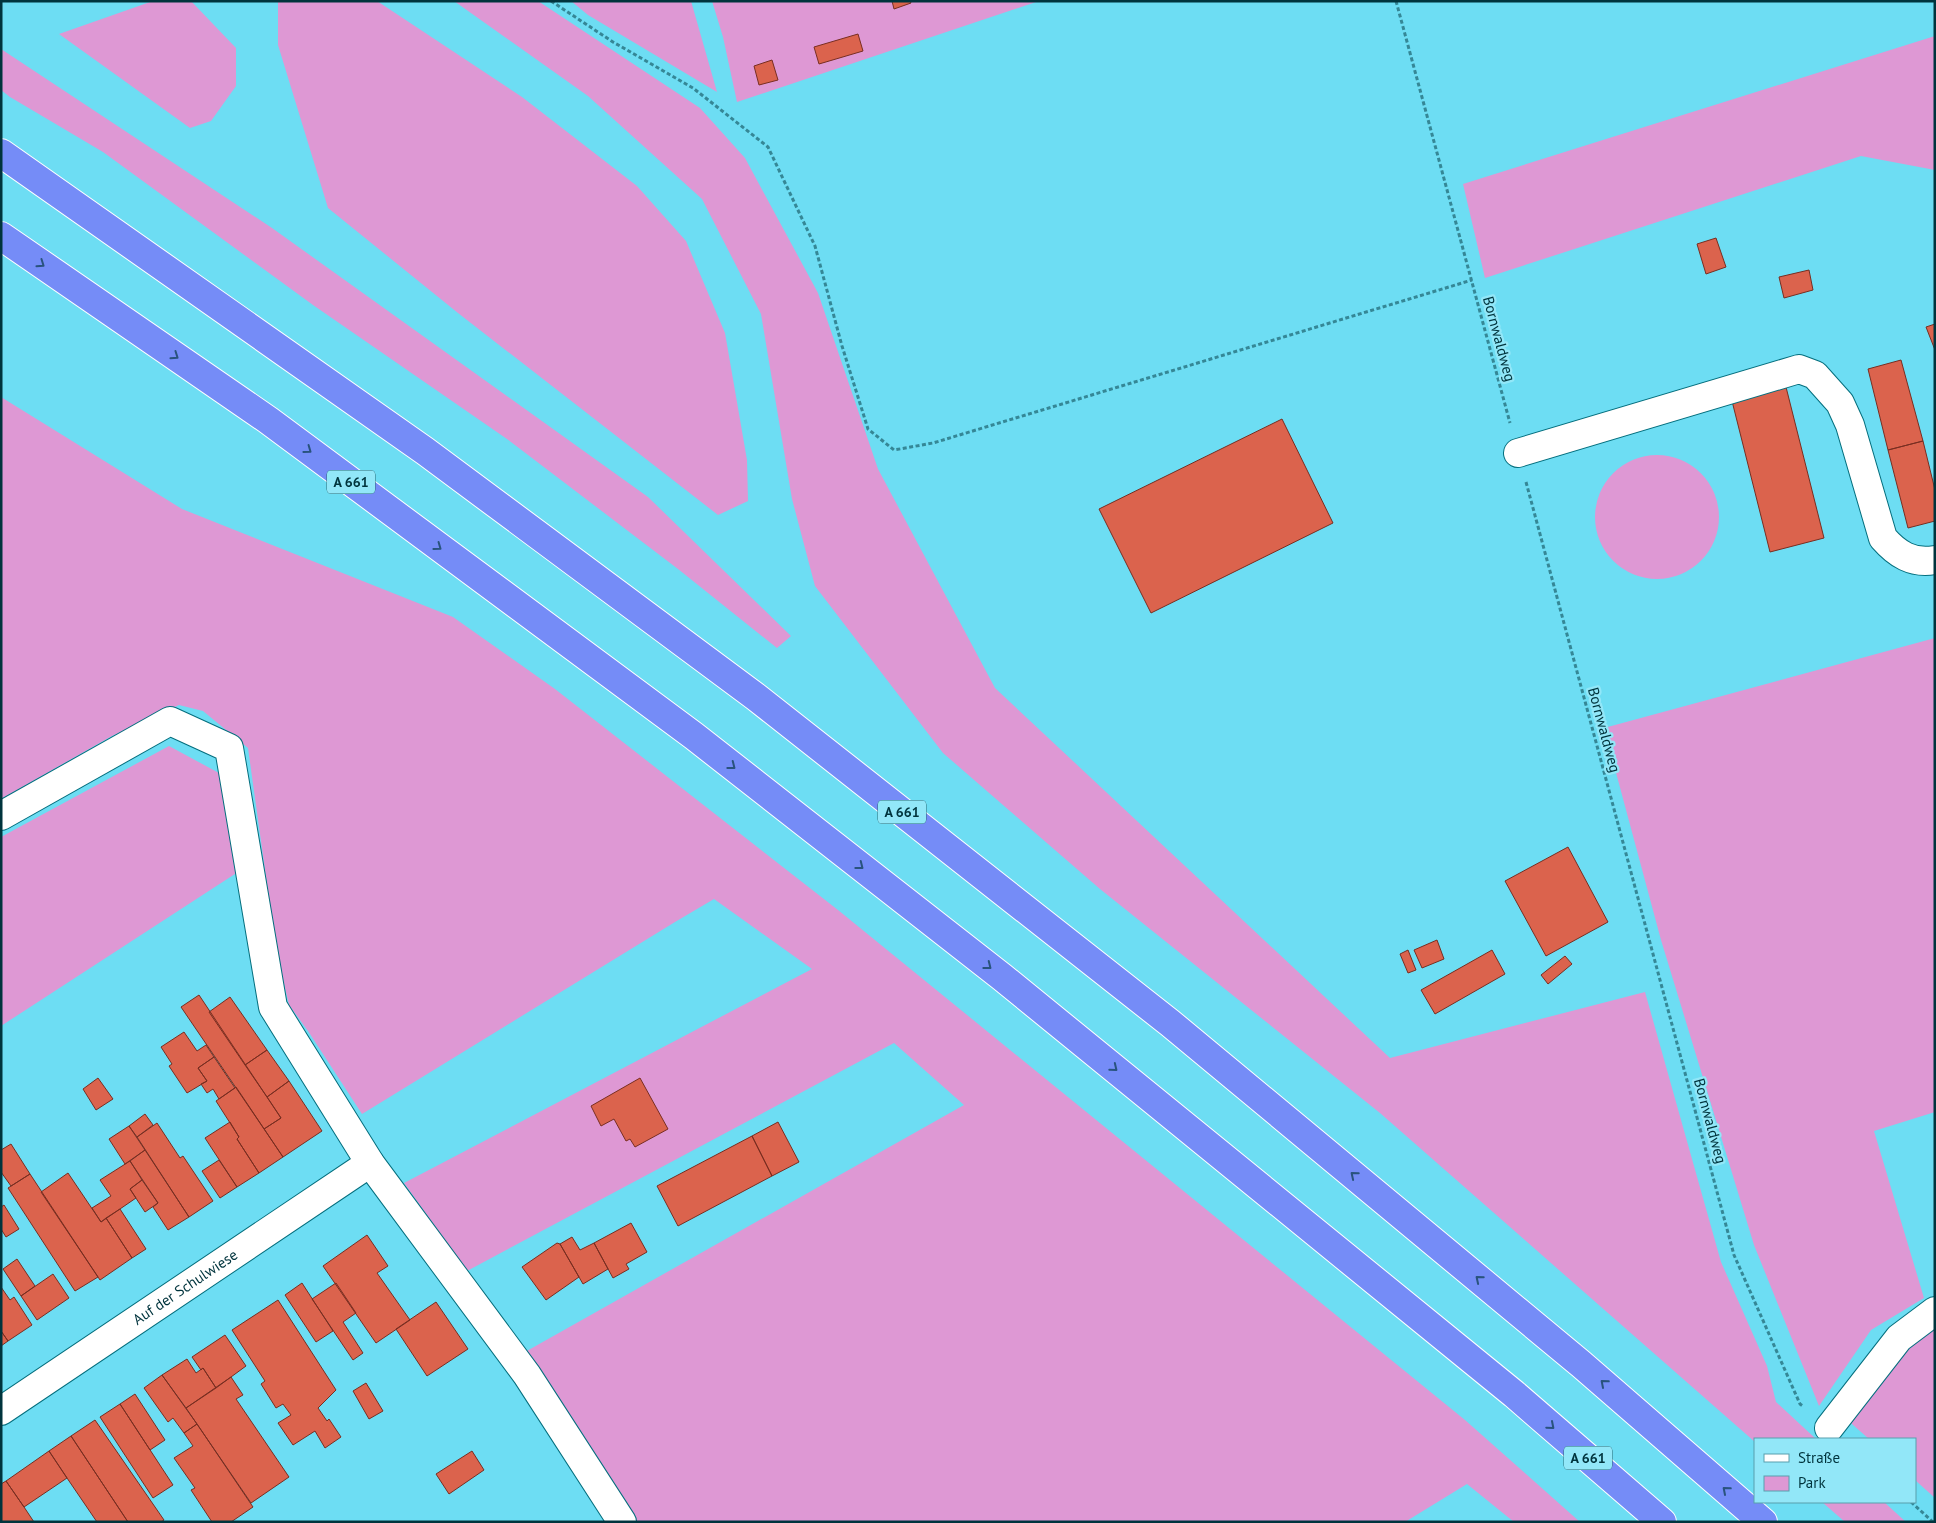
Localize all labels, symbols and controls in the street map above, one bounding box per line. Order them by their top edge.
one-way arrow [36,258,45,267]
street label: Bornwaldweg [1479,294,1520,384]
one-way arrow [169,350,179,359]
one-way arrow [302,444,312,453]
road number: A 661 [327,471,375,494]
one-way arrow [433,540,442,550]
street label: Bornwaldweg [1584,685,1625,775]
one-way arrow [726,760,735,768]
road number: A 661 [878,800,926,824]
one-way arrow [854,860,863,868]
one-way arrow [982,960,992,969]
one-way arrow [1109,1063,1118,1072]
street label: Bornwaldweg [1690,1076,1731,1166]
one-way arrow [1351,1173,1360,1181]
street label: Auf der Schulwiese [129,1245,241,1329]
one-way arrow [1476,1276,1485,1284]
one-way arrow [1600,1380,1609,1389]
one-way arrow [1545,1420,1554,1429]
legend [1754,1438,1916,1503]
road number: A 661 [1564,1446,1612,1470]
text: Straße [1798,1448,1840,1467]
text: Park [1798,1473,1826,1492]
one-way arrow [1723,1486,1732,1495]

